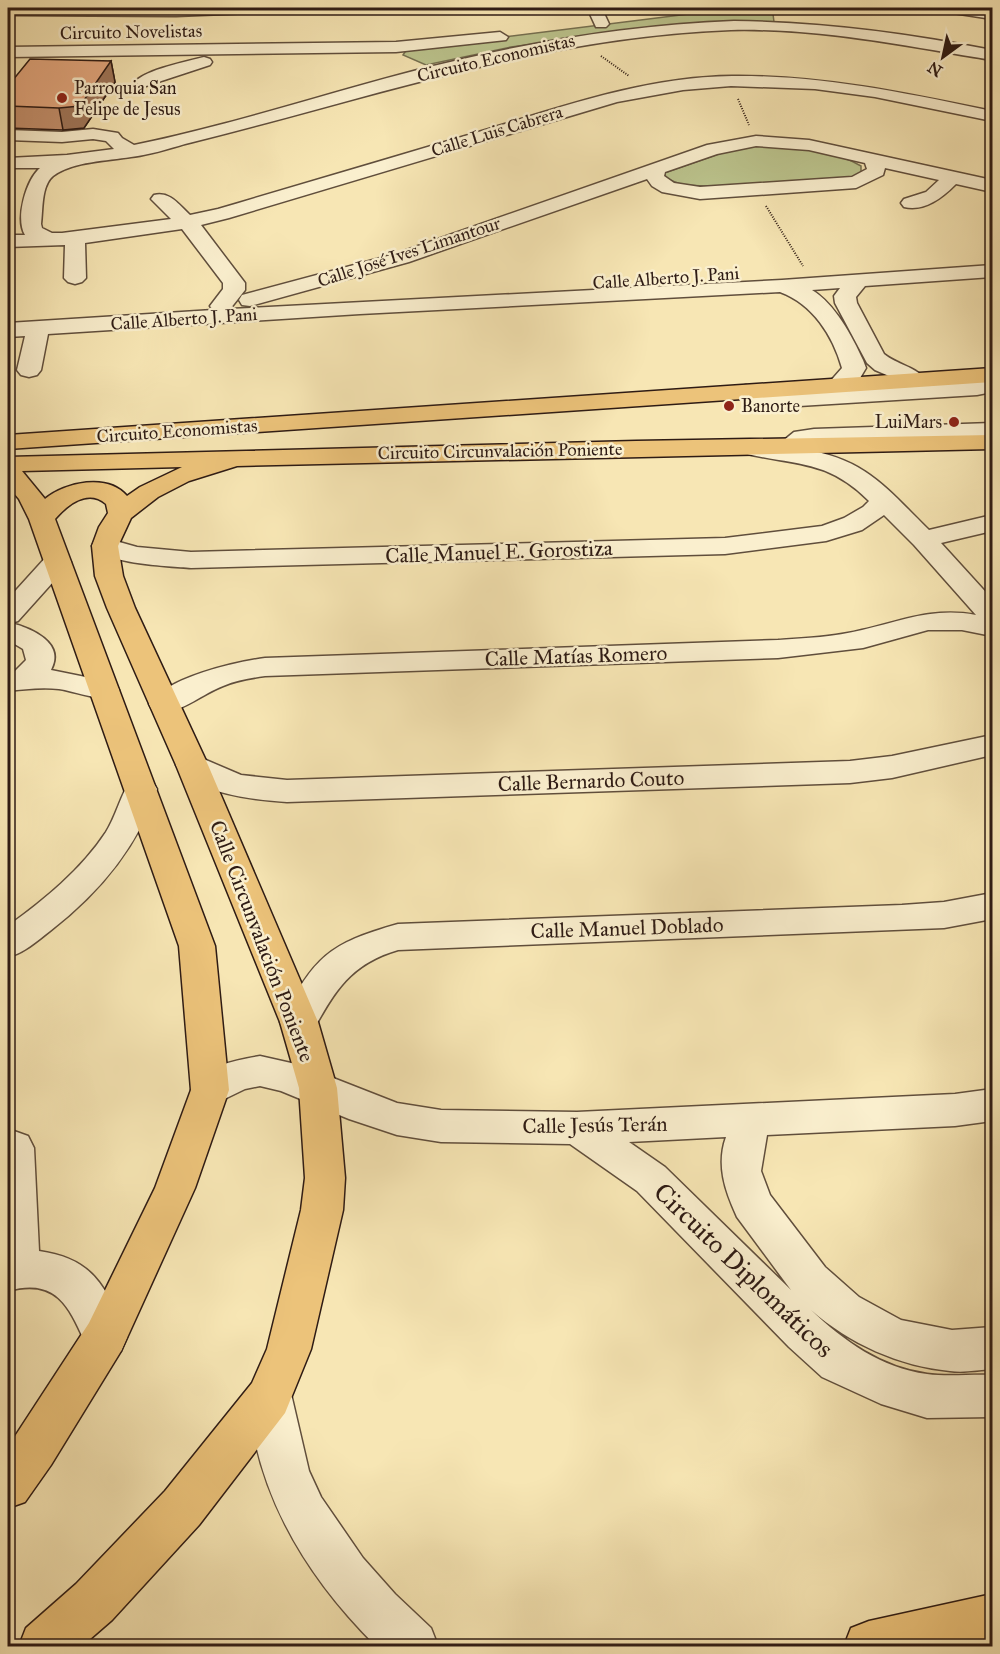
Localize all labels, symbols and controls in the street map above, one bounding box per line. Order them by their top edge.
street label: Circuito Novelistas [60,20,202,44]
north arrow [913,27,973,87]
street label: Circuito Economistas [415,29,577,87]
text: N [924,57,946,81]
place label: Parroquia San Felipe de Jesus [74,77,181,121]
marker: Parroquia San Felipe de Jesus [55,91,69,105]
street label: Calle Luis Cabrera [429,100,566,161]
street label: Calle José Ives Limantour [315,212,504,293]
street label: Calle Alberto J. Pani [592,262,740,295]
street label: Calle Alberto J. Pani [110,303,258,336]
place label: Banorte [741,395,800,417]
marker: Banorte [722,399,736,413]
place label: LuiMars [875,411,942,433]
street label: Circuito Economistas [96,414,258,448]
marker: LuiMars [947,415,961,429]
street label: Circuito Circunvalación Poniente [378,438,622,464]
street label: Calle Manuel E. Gorostiza [385,535,613,569]
street label: Calle Matías Romero [484,640,668,672]
street label: Calle Bernardo Couto [497,765,685,797]
street label: Calle Circunvalación Poniente [204,816,320,1066]
street label: Calle Manuel Doblado [530,912,724,944]
street label: Calle Jesús Terán [522,1111,668,1139]
street label: Circuito Diplomáticos [647,1176,841,1364]

